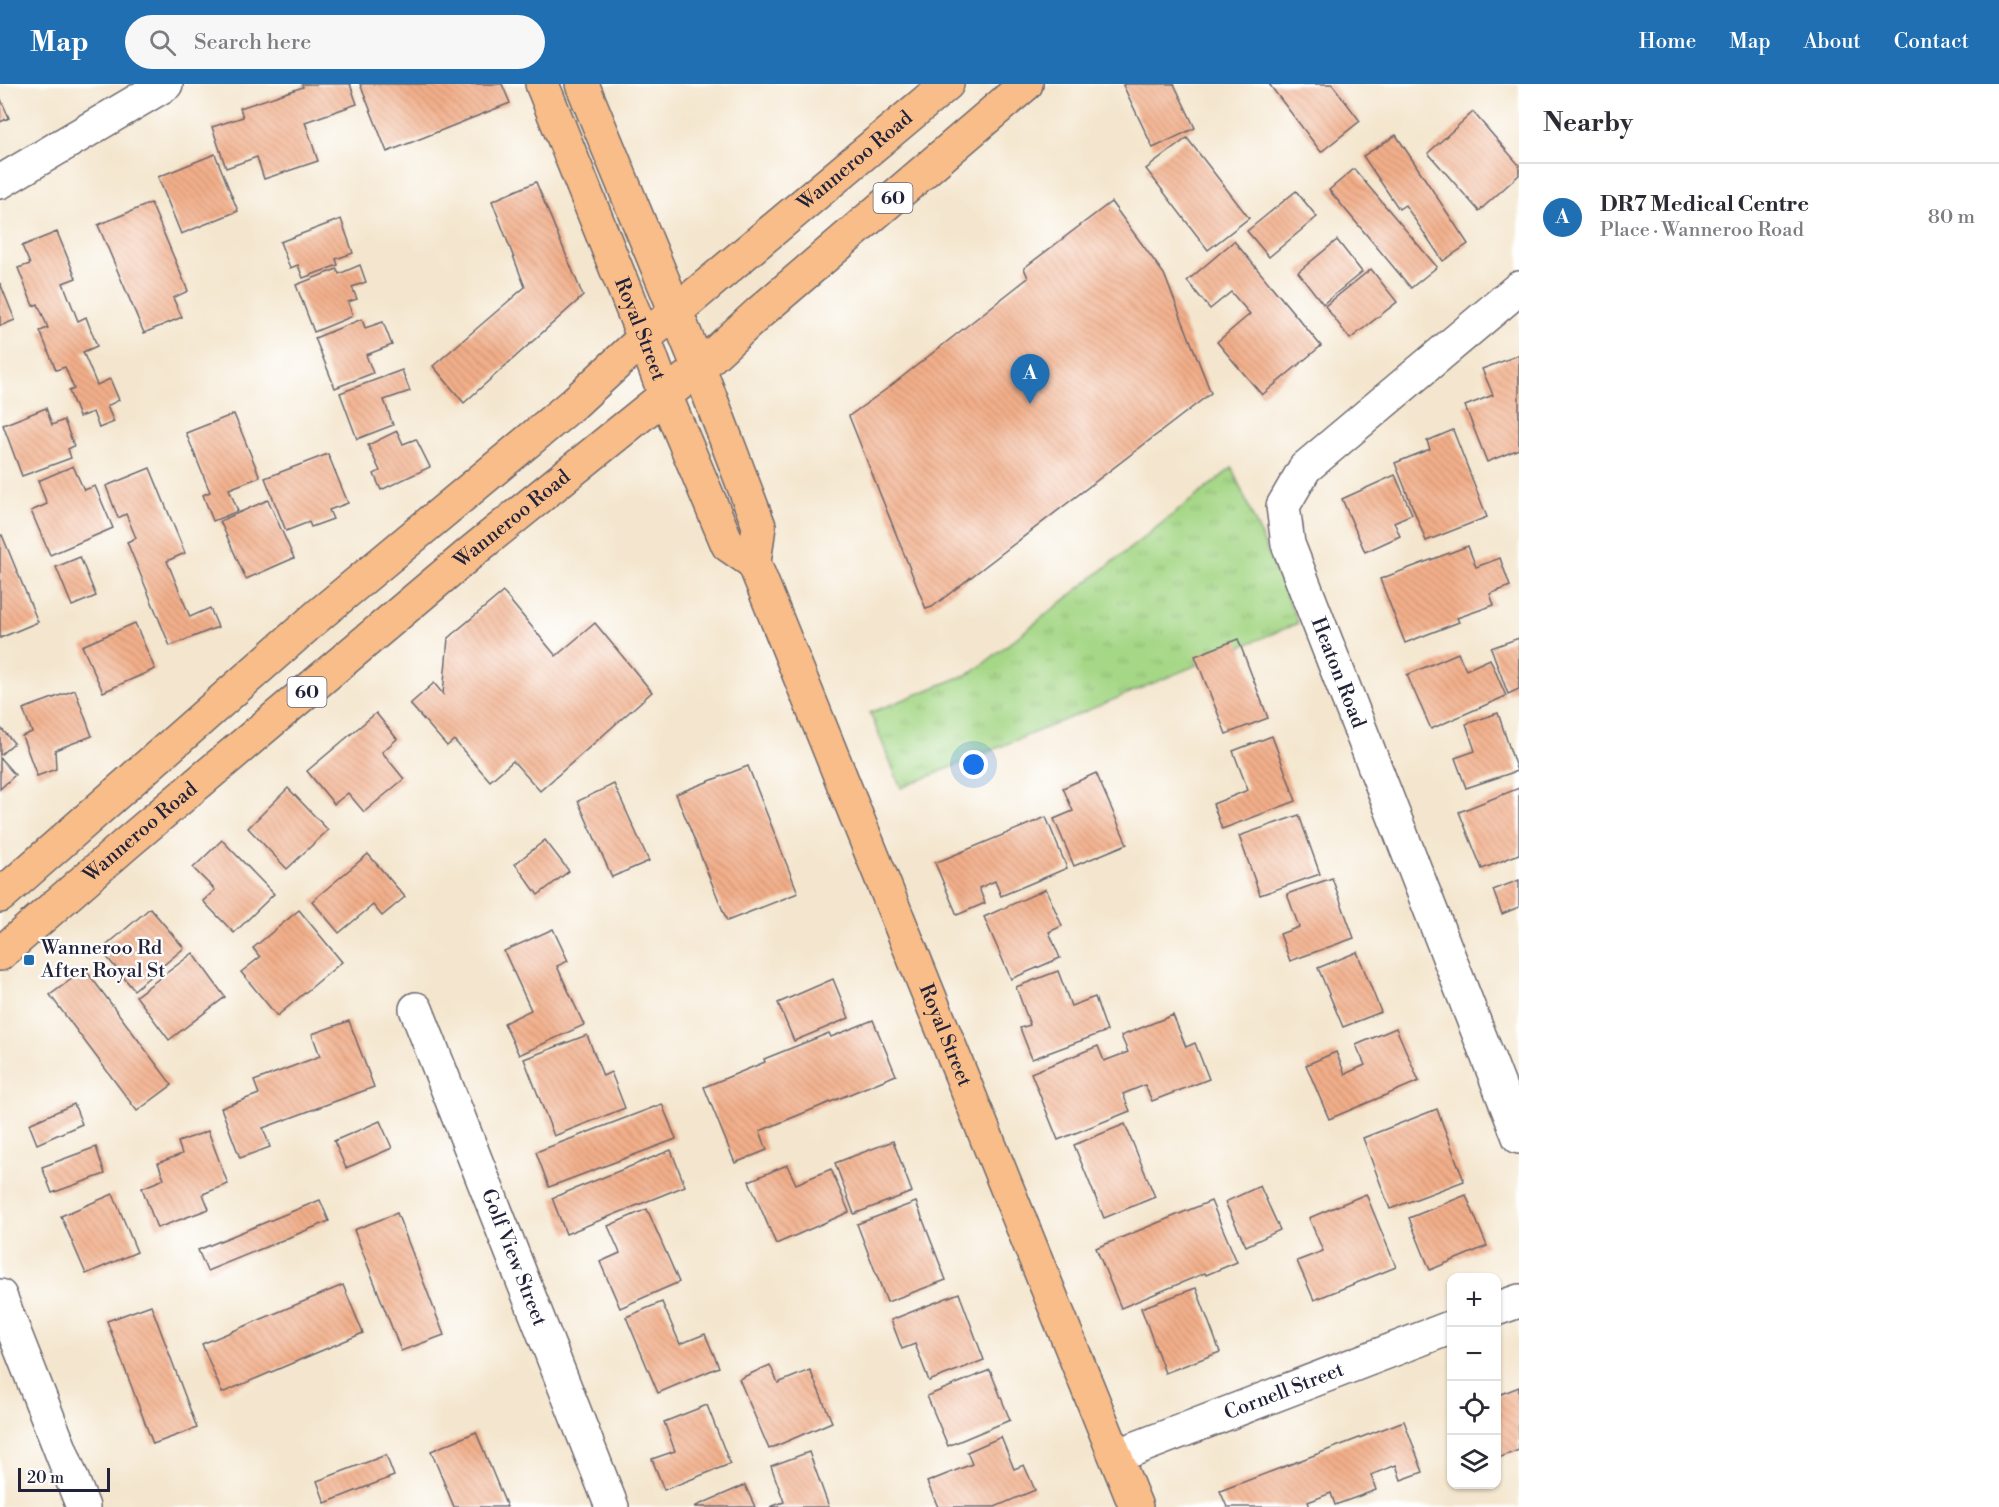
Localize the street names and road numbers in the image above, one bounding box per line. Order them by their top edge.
street label: Wanneroo Road [792,105,918,217]
road number: 60 [874,183,912,213]
street label: Royal Street [609,274,671,384]
street label: Wanneroo Road [448,464,576,574]
street label: Heaton Road [1305,614,1371,732]
road number: 60 [288,677,326,707]
street label: Wanneroo Road [78,776,203,889]
street label: Royal Street [913,980,977,1090]
street label: Golf View Street [476,1185,552,1330]
street label: Cornell Street [1221,1357,1347,1426]

